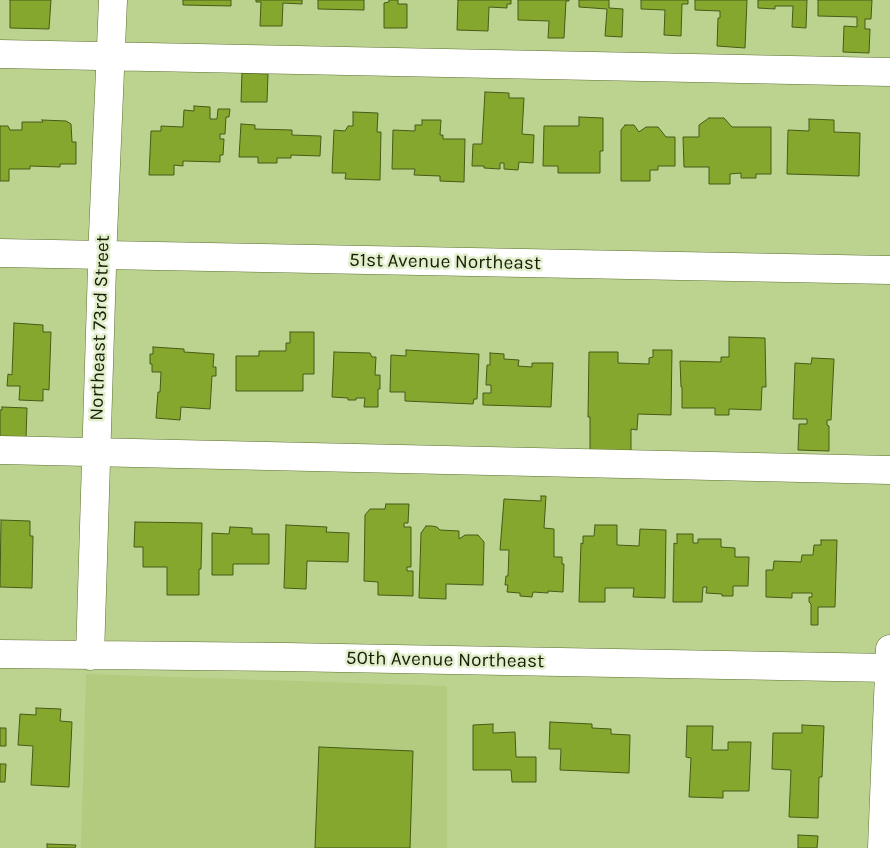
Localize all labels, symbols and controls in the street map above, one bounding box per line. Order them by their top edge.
street label: Northeast 73rd Street [85,235,115,421]
street label: 51st Avenue Northeast [349,249,541,275]
street label: 50th Avenue Northeast [346,647,544,673]

